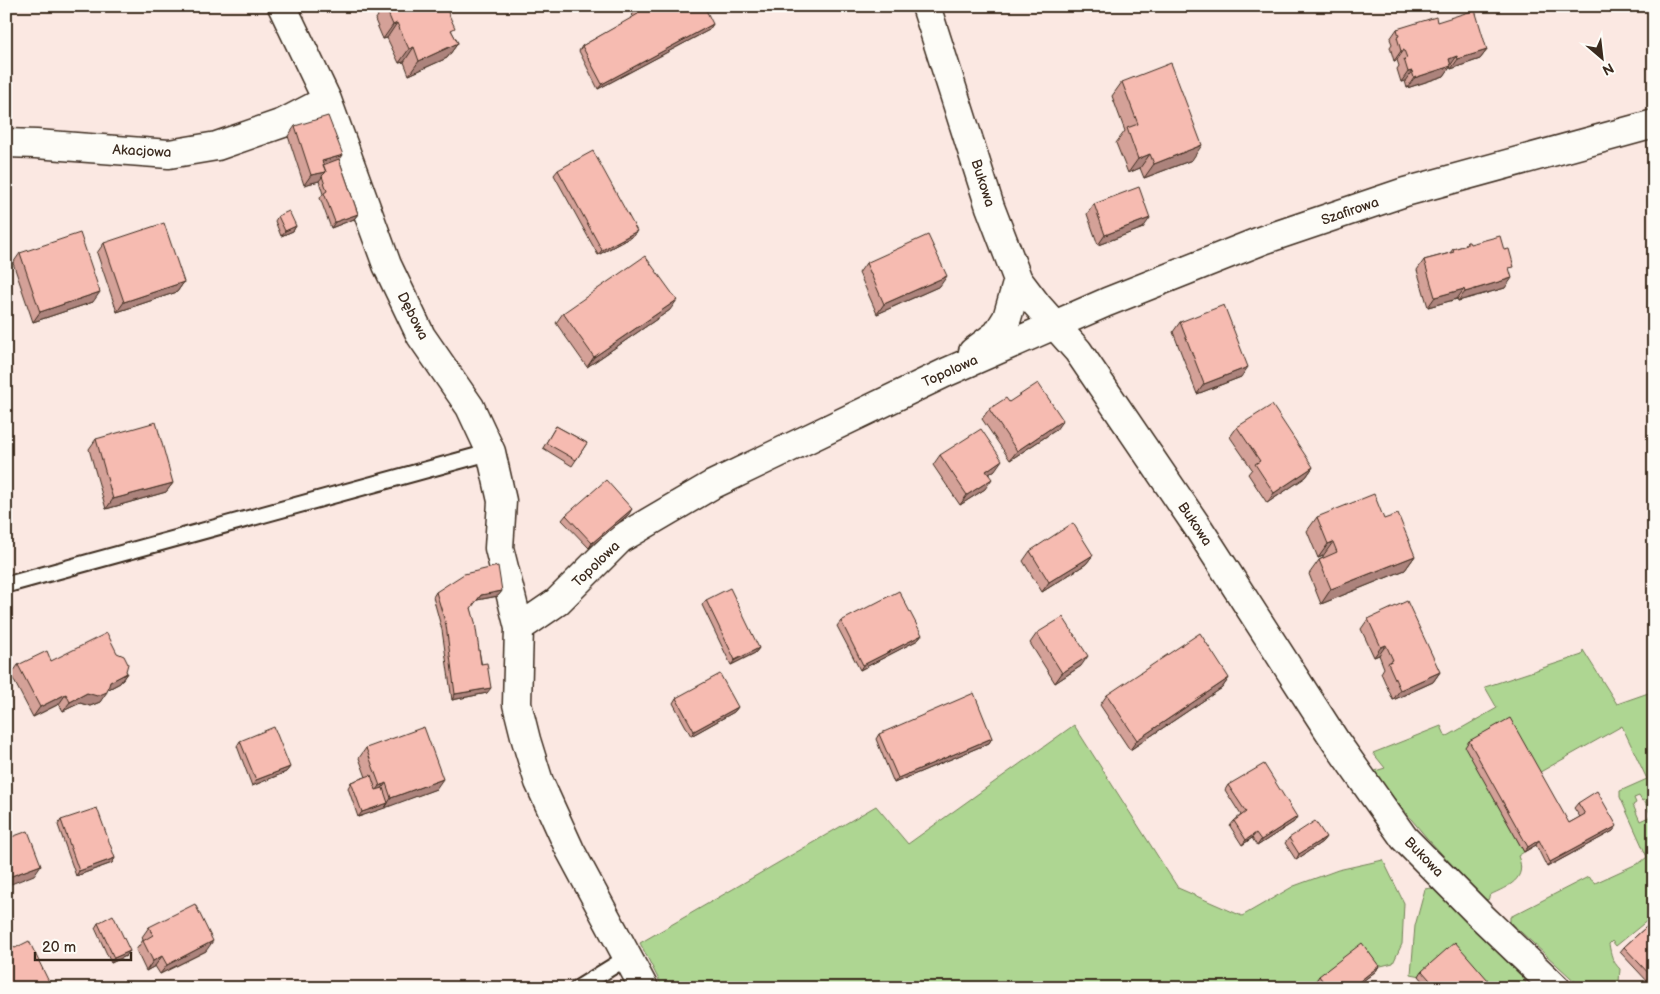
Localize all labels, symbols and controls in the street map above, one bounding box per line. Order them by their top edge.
north arrow [1578,32,1628,82]
text: N [1599,59,1617,79]
street label: Akacjowa [112,141,172,161]
street label: Bukowa [967,157,999,209]
street label: Szafirowa [1319,193,1381,229]
street label: Dębowa [394,289,432,343]
street label: Topolowa [920,351,981,391]
street label: Bukowa [1174,499,1216,549]
street label: Topolowa [569,537,623,591]
street label: Bukowa [1401,833,1447,881]
scale bar [35,929,131,961]
text: 20 m [42,938,76,957]

